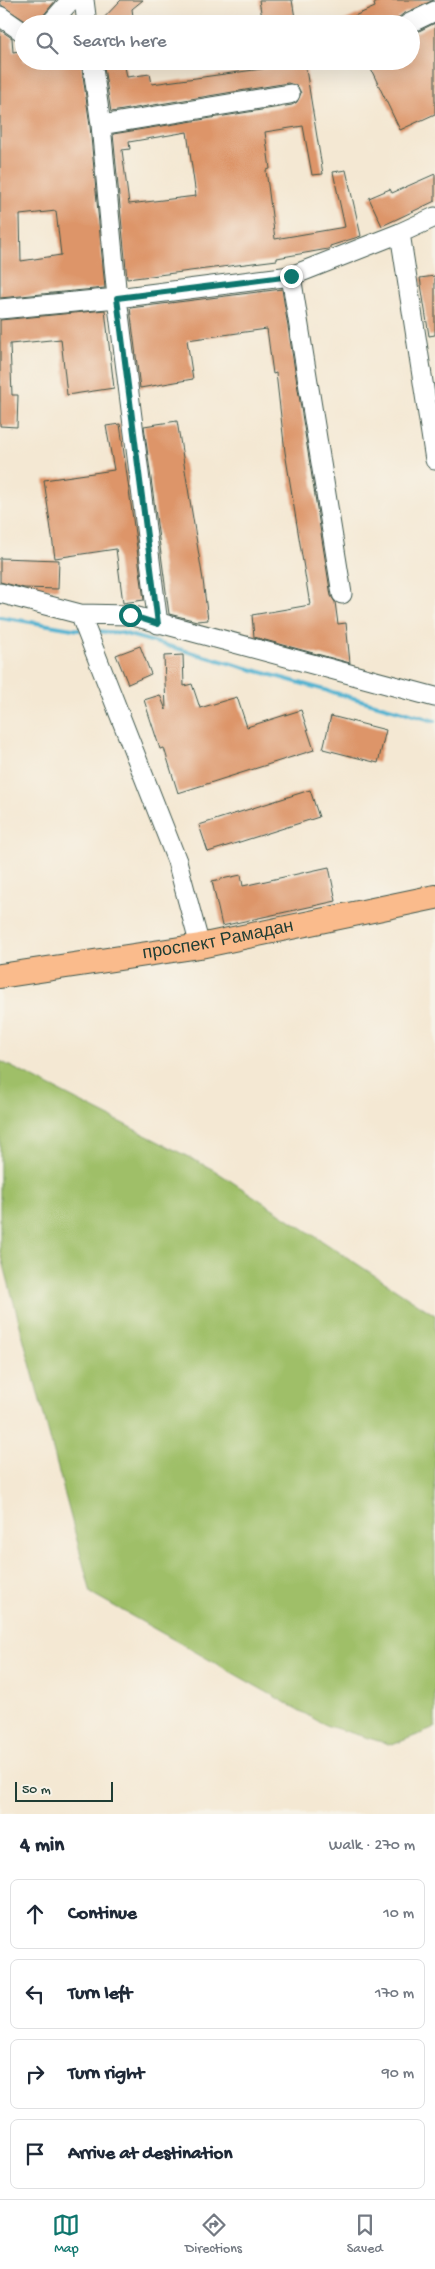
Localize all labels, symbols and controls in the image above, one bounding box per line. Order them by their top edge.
search box [15,15,420,70]
icon: search [33,29,61,57]
text: Search here [73,31,167,54]
route end [280,265,303,288]
route start [119,604,142,627]
street label: проспект Рамадан [141,916,296,965]
scale bar [15,1779,112,1802]
text: 50 m [22,1782,51,1799]
text: 4 min [20,1834,64,1859]
text: Walk · 270 m [329,1837,415,1856]
icon: ahead [21,1900,49,1928]
text: Continue [68,1903,137,1926]
text: 10 m [383,1905,414,1924]
icon: left [21,1980,49,2008]
text: Turn left [68,1983,132,2006]
text: 170 m [375,1985,414,2004]
icon: right [21,2060,49,2088]
text: Turn right [68,2063,144,2086]
text: 90 m [382,2065,414,2084]
icon: arrive [21,2140,49,2168]
text: Arrive at destination [68,2143,232,2166]
tab: Map [52,2211,80,2258]
tab: Directions [185,2211,242,2258]
tab: Saved [347,2211,383,2258]

